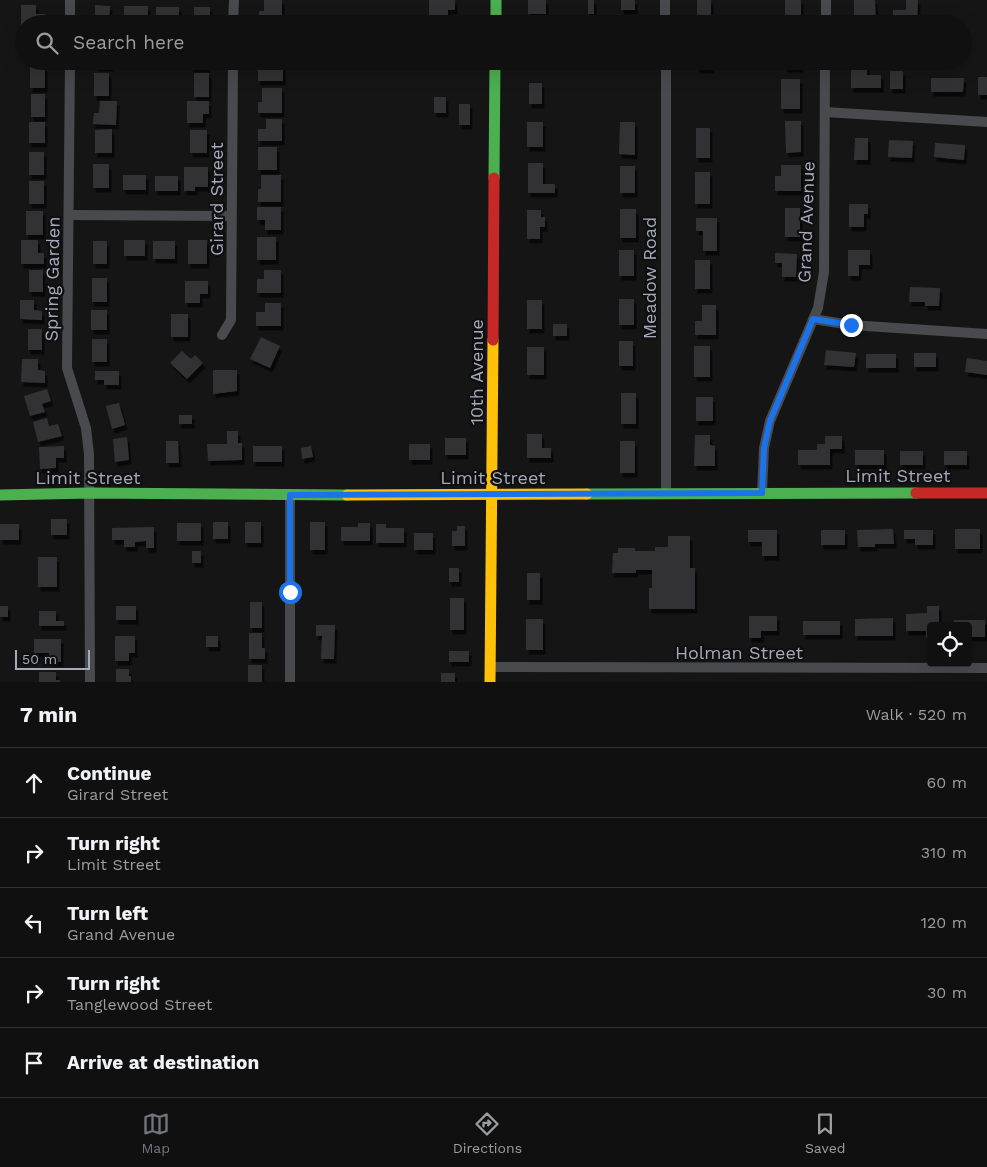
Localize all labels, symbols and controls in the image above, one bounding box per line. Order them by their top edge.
search box [15,15,972,70]
icon: search [33,29,61,57]
text: Search here [73,31,184,54]
street label: Girard Street [206,142,227,256]
street label: Grand Avenue [793,161,819,283]
street label: Spring Garden [40,216,64,342]
street label: Meadow Road [639,217,660,339]
route end [840,314,863,337]
street label: 10th Avenue [466,319,487,425]
street label: Limit Street [845,465,951,486]
street label: Limit Street [35,467,141,488]
street label: Limit Street [440,467,546,488]
route start [279,581,302,604]
map controls [927,622,972,667]
button: locate [927,622,972,667]
street label: Holman Street [675,642,804,663]
scale bar [15,647,90,670]
text: 50 m [22,651,57,667]
text: 7 min [20,702,77,727]
text: Walk · 520 m [866,705,967,724]
text: Continue [67,762,151,785]
icon: ahead [20,769,48,797]
text: 60 m [927,773,967,792]
text: Girard Street [67,785,168,804]
text: Turn right [67,832,160,855]
icon: right [20,839,48,867]
text: 310 m [921,843,967,862]
text: Limit Street [67,855,161,874]
text: Turn left [67,902,148,925]
icon: left [20,909,48,937]
text: 120 m [921,913,967,932]
text: Grand Avenue [67,925,175,944]
text: Turn right [67,972,160,995]
icon: right [20,979,48,1007]
text: 30 m [927,983,967,1002]
text: Tanglewood Street [67,995,212,1014]
icon: arrive [20,1049,48,1077]
text: Arrive at destination [67,1051,259,1074]
tab: Map [141,1110,170,1156]
tab: Directions [453,1110,522,1156]
tab: Saved [805,1110,846,1156]

